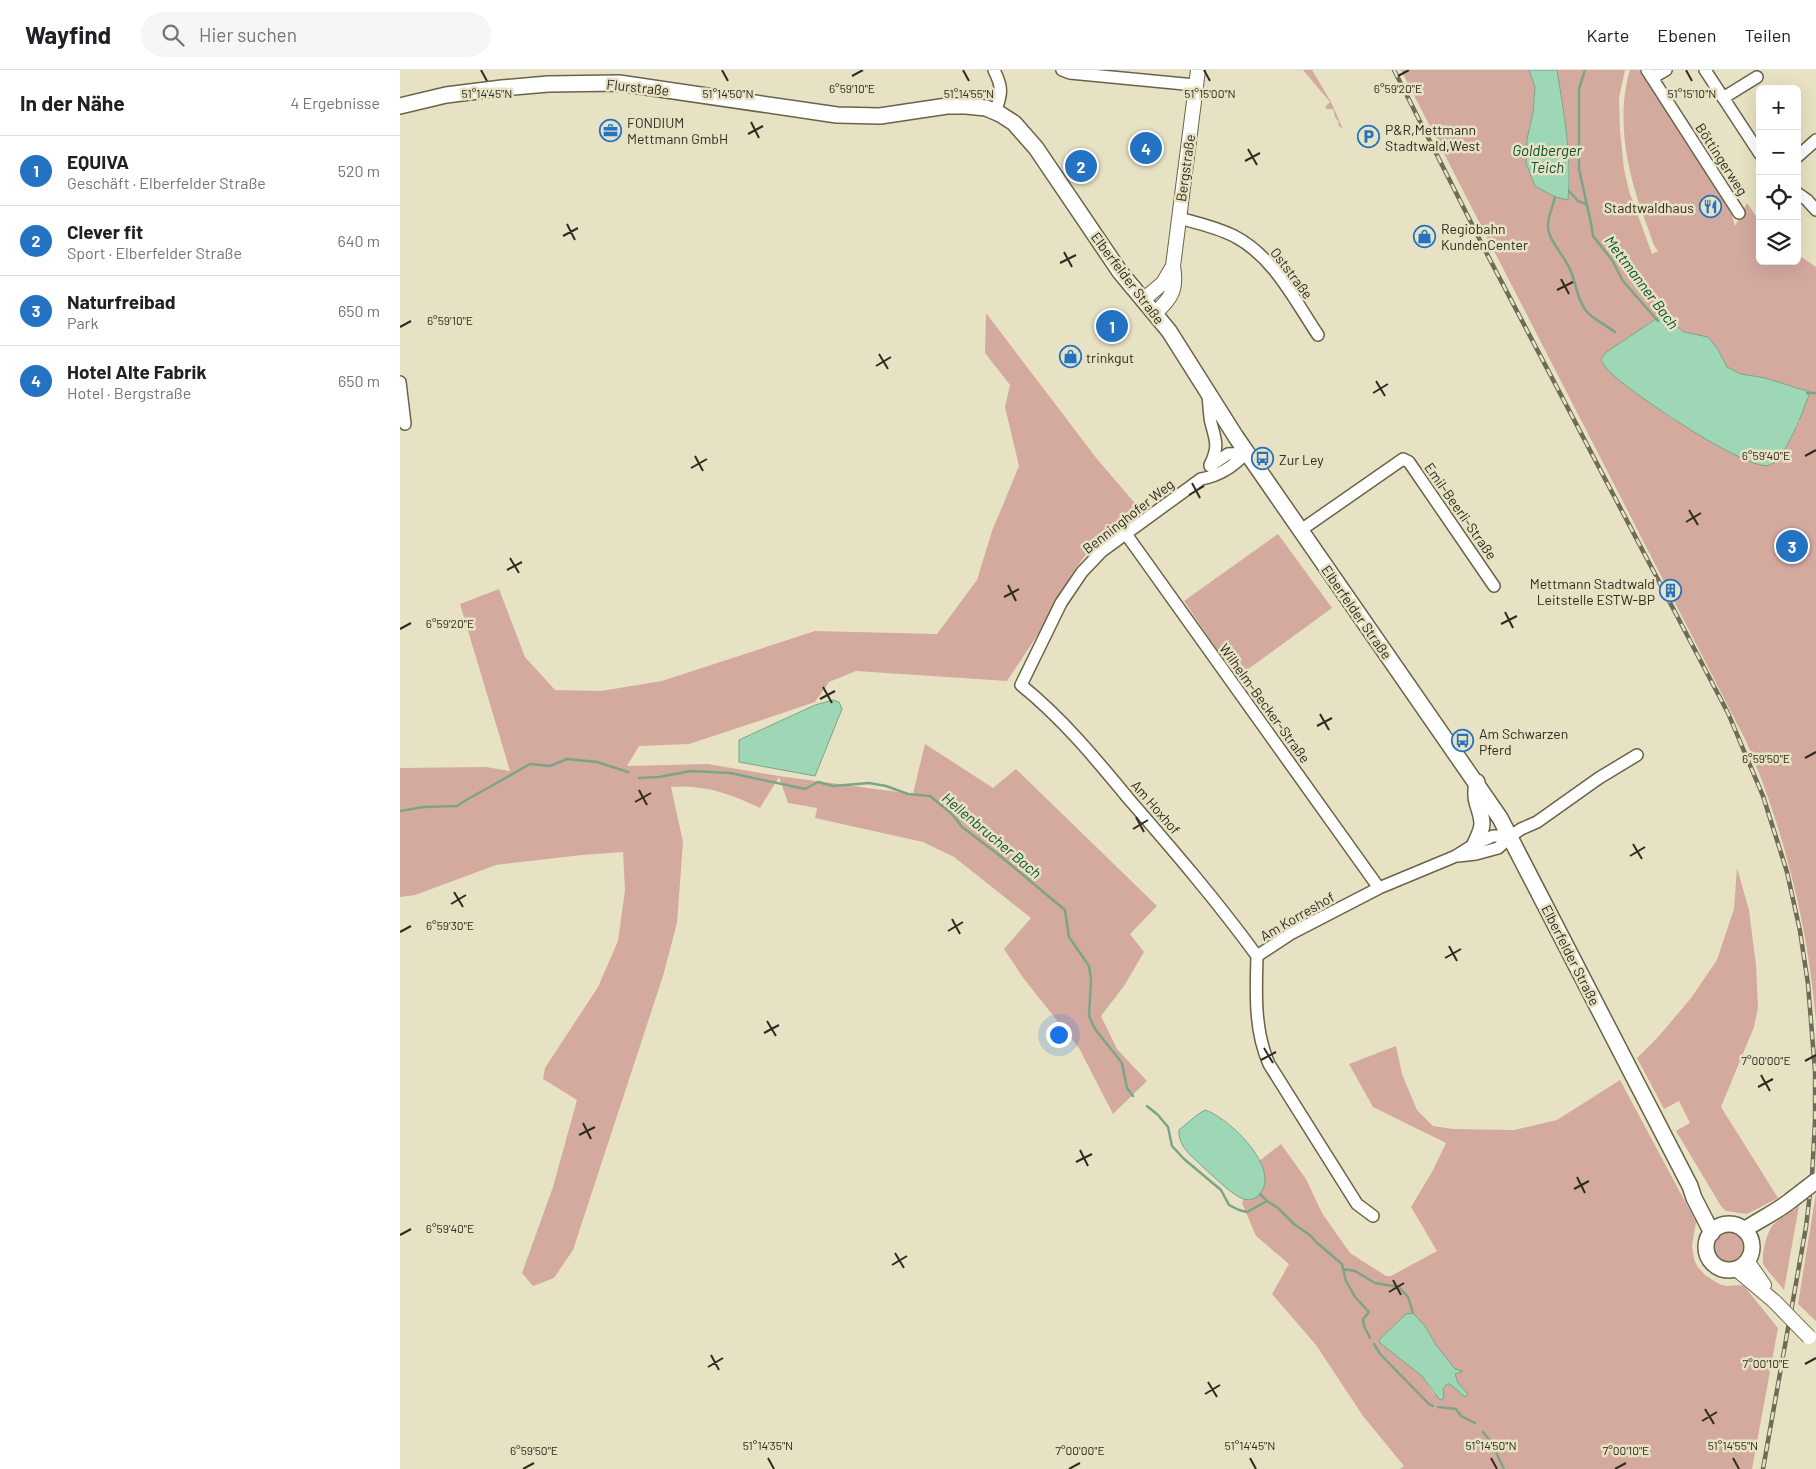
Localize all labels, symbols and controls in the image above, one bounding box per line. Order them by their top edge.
search box [141,12,491,57]
text: Wayfind [25,20,111,49]
icon: search [159,21,187,49]
text: Hier suchen [199,23,297,46]
text: Karte [1586,24,1629,46]
text: Ebenen [1657,24,1716,46]
text: Teilen [1744,24,1791,46]
street label: Flurstraße [606,75,670,99]
text: 6°59'10"E [829,81,875,95]
text: 6°59'20"E [1374,81,1422,95]
map controls [1756,85,1801,265]
button: + [1756,85,1801,130]
text: 51°14'45"N [462,86,512,100]
text: 51°14'50"N [702,86,754,100]
text: 51°14'55"N [944,86,994,100]
text: 51°15'00"N [1184,86,1236,100]
text: 51°15'10"N [1668,86,1716,100]
text: In der Nähe [20,90,125,115]
text: 4 Ergebnisse [290,93,380,112]
place label: FONDIUM Mettmann GmbH [627,114,728,147]
office icon: FONDIUM Mettmann GmbH [599,118,623,142]
street label: Böttingerweg [1692,120,1752,198]
place label: P&R,Mettmann Stadtwald,West [1385,121,1480,154]
parking icon: P&R,Mettmann Stadtwald,West [1357,125,1381,149]
pin: 4 [1130,129,1162,167]
button: − [1756,130,1801,175]
street label: Bergstraße [1172,133,1198,203]
water label: Goldberger Teich [1512,141,1583,176]
pin: 2 [1065,147,1097,185]
text: EQUIVA [67,150,129,173]
text: 1 [33,161,39,180]
text: 520 m [338,161,380,180]
text: Geschäft · Elberfelder Straße [67,173,266,192]
button: locate [1756,175,1801,220]
restaurant icon: Stadtwaldhaus [1698,195,1722,219]
place label: Stadtwaldhaus [1604,199,1694,216]
text: Clever fit [67,220,143,243]
place label: Regiobahn KundenCenter [1441,220,1528,253]
button: layers [1756,220,1801,265]
shop icon: Regiobahn KundenCenter [1413,224,1437,248]
street label: Elberfelder Straße [1088,229,1168,327]
text: 2 [32,231,40,250]
text: 640 m [337,231,380,250]
water label: Mettmanner Bach [1601,232,1683,332]
text: Sport · Elberfelder Straße [67,243,242,262]
street label: Oststraße [1267,244,1317,302]
text: Naturfreibad [67,290,176,313]
text: 3 [32,301,40,320]
text: 650 m [338,301,380,320]
pin: 1 [1096,307,1128,345]
text: Park [67,313,98,332]
text: 6°59'10"E [427,313,473,327]
shop icon: trinkgut [1058,345,1082,369]
place label: trinkgut [1086,349,1134,366]
text: Hotel Alte Fabrik [67,360,207,383]
text: 4 [31,371,41,390]
text: 650 m [338,371,380,390]
text: Hotel · Bergstraße [67,383,191,402]
bus stop icon: Zur Ley [1251,447,1275,471]
text: 6°59'40"E [1742,448,1790,462]
place label: Zur Ley [1279,451,1324,468]
street label: Emil-Beerli-Straße [1421,459,1501,563]
street label: Benninghofer Weg [1079,475,1177,557]
pin: 3 [1776,527,1808,565]
street label: Elberfelder Straße [1318,562,1396,662]
place label: Mettmann Stadtwald Leitstelle ESTW-BP [1530,575,1655,608]
building icon: Mettmann Stadtwald Leitstelle ESTW-BP [1659,579,1683,603]
text: 6°59'20"E [426,616,474,630]
street label: Wilhelm-Becker-Straße [1216,640,1314,766]
place label: Am Schwarzen Pferd [1479,725,1568,758]
bus stop icon: Am Schwarzen Pferd [1451,729,1475,753]
text: 6°59'50"E [1742,751,1790,765]
street label: Am Hoxhof [1128,776,1184,838]
water label: Hellenbrucher Bach [939,788,1045,882]
street label: Am Korreshof [1257,888,1337,944]
street label: Elberfelder Straße [1538,902,1604,1008]
text: 6°59'30"E [426,918,474,932]
your location [1046,1022,1072,1048]
text: 7°00'00"E [1741,1053,1791,1067]
text: 6°59'40"E [426,1221,474,1235]
text: 7°00'10"E [1743,1356,1789,1370]
text: 51°14'35"N [743,1438,793,1452]
text: 51°14'45"N [1225,1438,1275,1452]
text: 51°14'50"N [1465,1438,1517,1452]
text: 51°14'55"N [1708,1438,1758,1452]
text: 6°59'50"E [510,1443,558,1457]
text: 7°00'00"E [1055,1443,1105,1457]
text: 7°00'10"E [1603,1443,1649,1457]

